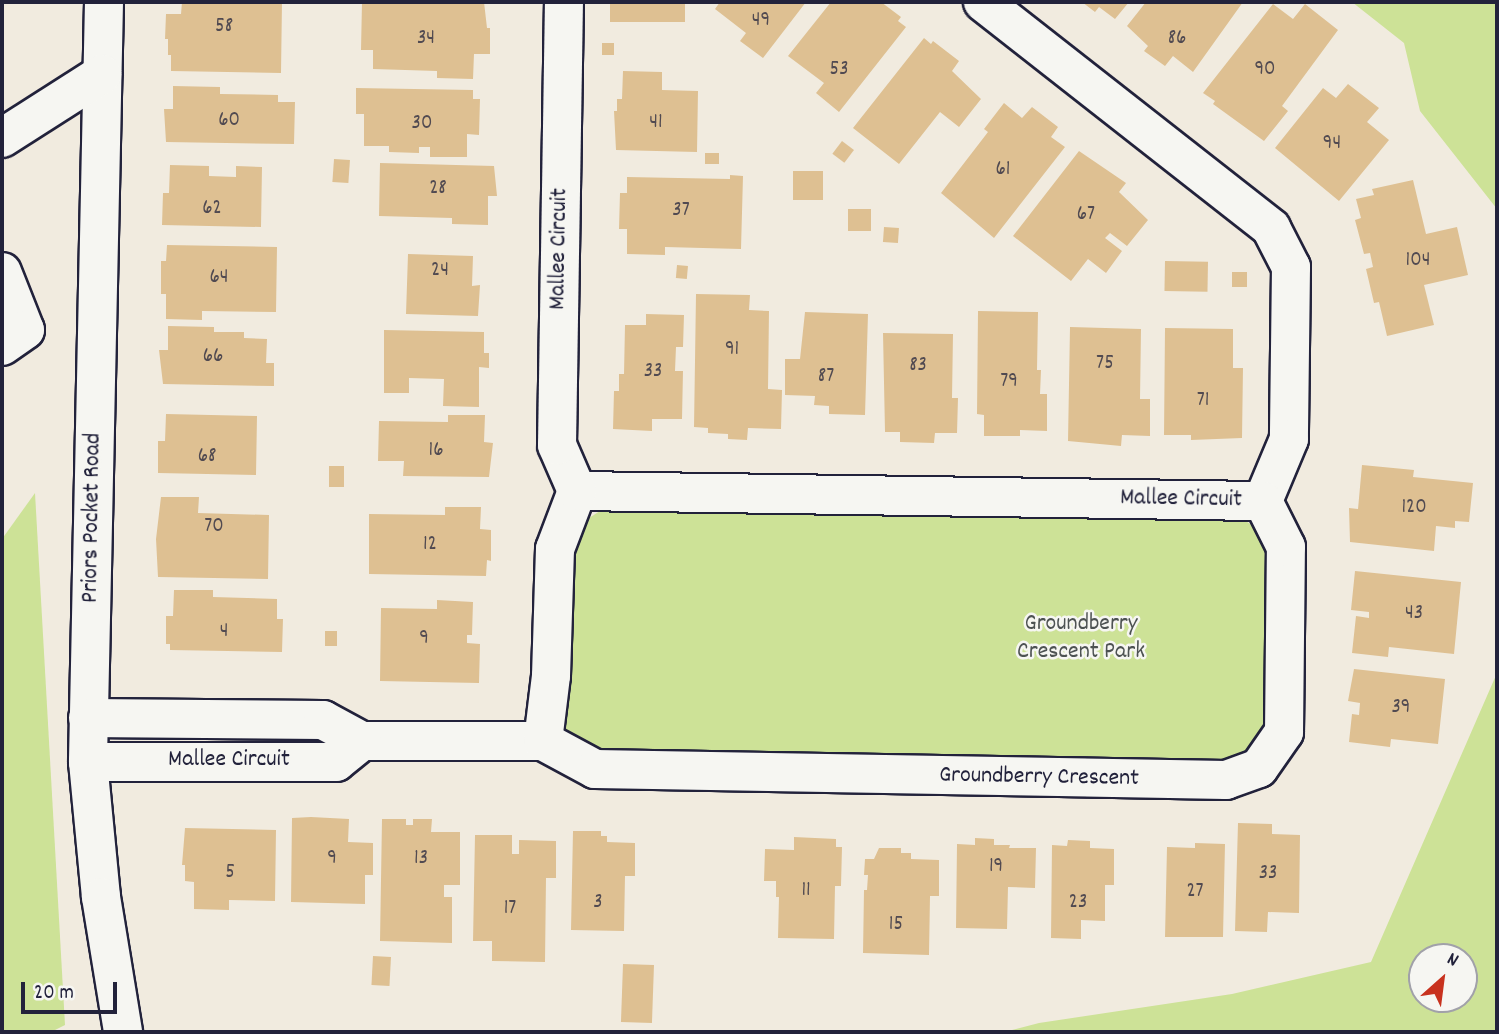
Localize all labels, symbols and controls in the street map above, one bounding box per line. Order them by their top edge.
house number: 49 [752,8,770,34]
house number: 58 [215,14,233,40]
house number: 34 [417,26,435,52]
house number: 86 [1168,26,1186,52]
house number: 53 [829,57,849,83]
house number: 90 [1254,57,1276,83]
house number: 60 [218,108,240,134]
house number: 41 [649,110,663,136]
house number: 30 [412,111,432,137]
house number: 94 [1323,131,1341,157]
house number: 61 [996,157,1010,183]
house number: 28 [429,176,447,202]
street label: Mallee Circuit [545,188,575,310]
house number: 62 [202,196,222,222]
house number: 37 [672,198,690,224]
house number: 67 [1077,202,1095,228]
house number: 104 [1406,248,1430,274]
house number: 24 [431,258,449,284]
house number: 64 [209,265,229,291]
house number: 91 [725,337,739,363]
house number: 66 [203,344,223,370]
house number: 75 [1096,351,1114,377]
house number: 83 [909,353,927,379]
house number: 33 [644,359,662,385]
house number: 87 [818,364,834,390]
house number: 79 [1000,369,1018,395]
house number: 71 [1197,388,1209,414]
street label: Priors Pocket Road [77,433,109,603]
house number: 16 [429,438,443,464]
house number: 68 [198,444,216,470]
street label: Mallee Circuit [1120,485,1242,515]
house number: 120 [1401,495,1427,521]
house number: 70 [204,514,224,540]
house number: 12 [423,532,437,558]
house number: 43 [1405,601,1423,627]
park label: Groundberry Crescent Park [1017,611,1145,667]
house number: 4 [220,619,228,645]
house number: 9 [419,626,429,652]
house number: 39 [1392,695,1410,721]
street label: Mallee Circuit [168,747,290,775]
street label: Groundberry Crescent [939,762,1139,794]
house number: 9 [327,846,337,872]
house number: 13 [414,846,428,872]
house number: 19 [989,854,1003,880]
house number: 5 [225,860,235,886]
house number: 33 [1259,861,1277,887]
house number: 11 [801,878,811,904]
house number: 27 [1186,879,1204,905]
house number: 3 [593,890,603,916]
house number: 23 [1069,890,1087,916]
house number: 17 [504,896,516,922]
house number: 15 [889,912,903,938]
north arrow [1408,943,1478,1013]
text: N [1442,947,1463,975]
scale bar [24,968,121,1012]
text: 20 m [34,979,74,1009]

